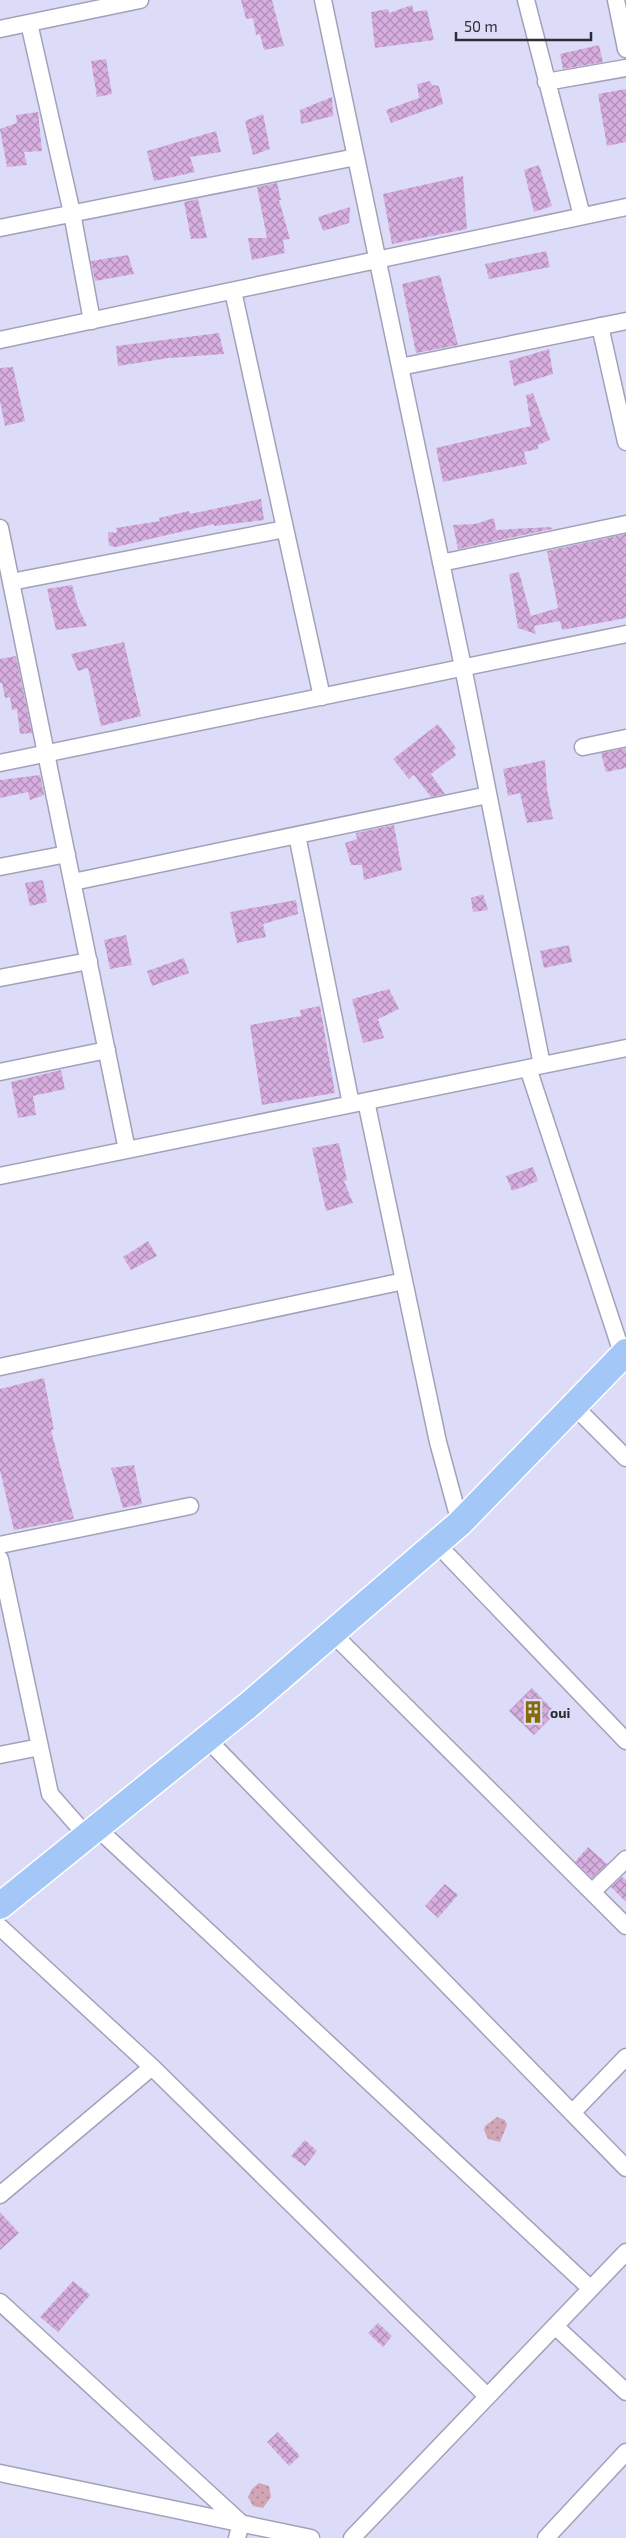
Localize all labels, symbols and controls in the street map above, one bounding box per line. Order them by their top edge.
scale bar [456,10,591,42]
text: 50 m [464,17,498,35]
building icon: oui [520,1699,546,1725]
place label: oui [550,1704,570,1721]

